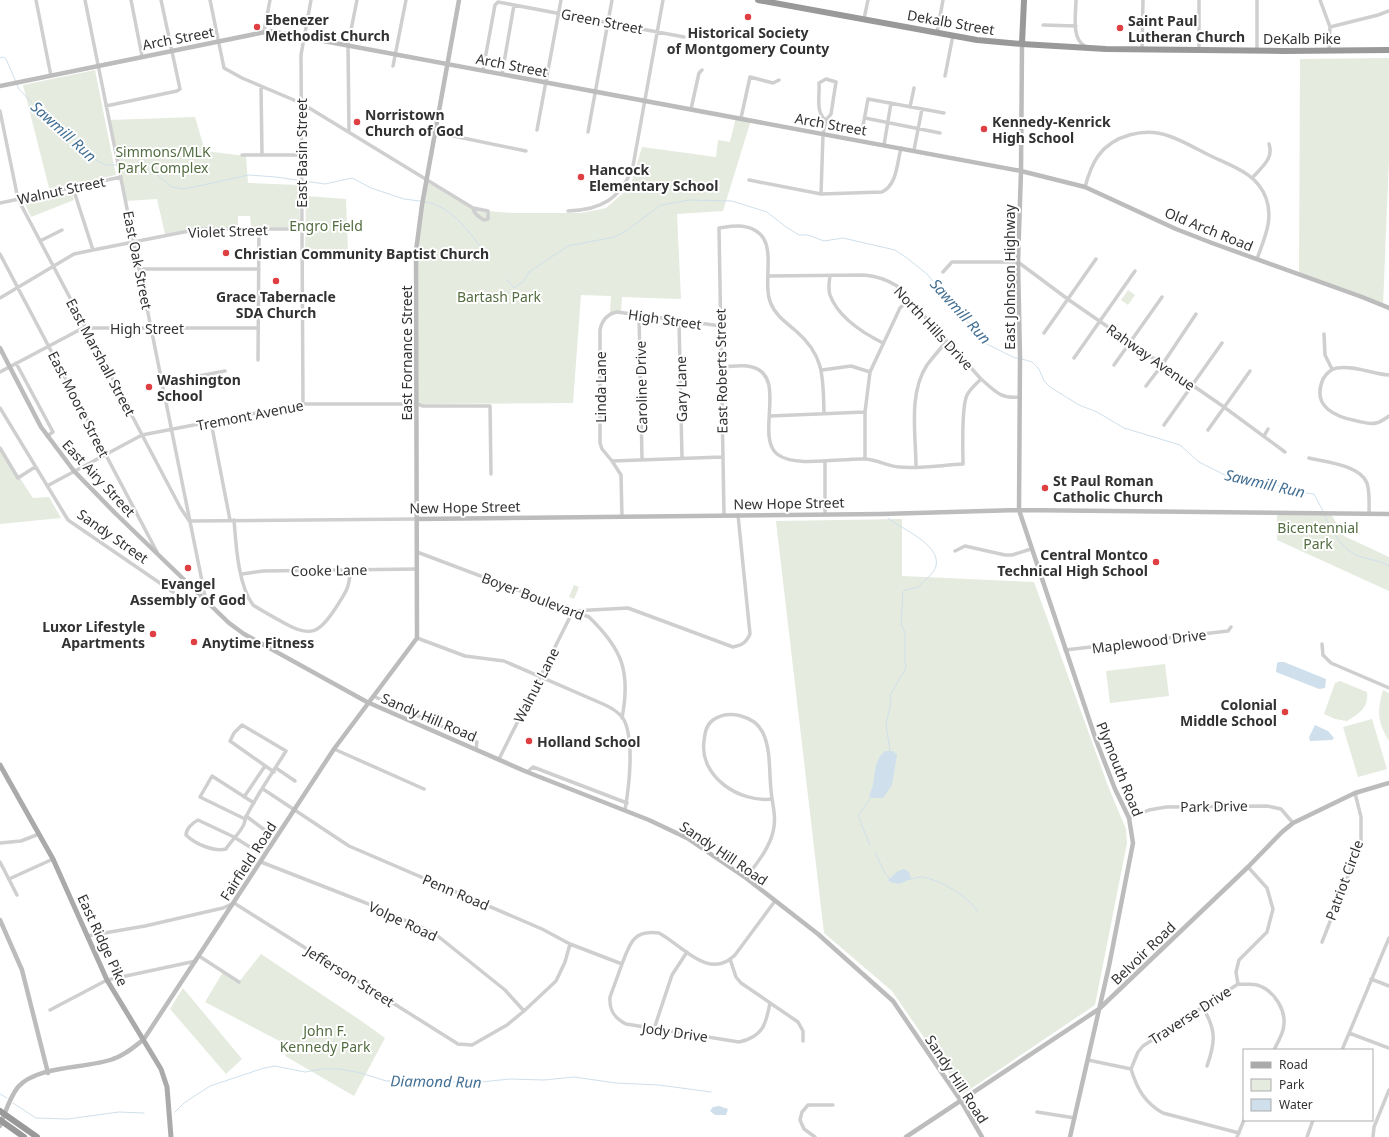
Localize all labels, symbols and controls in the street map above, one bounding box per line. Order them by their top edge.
street label: Green Street [560,4,644,38]
street label: Dekalb Street [906,5,996,39]
place label: Ebenezer Methodist Church [265,10,390,45]
place label: Saint Paul Lutheran Church [1128,11,1245,46]
marker: Historical Society of Montgomery County [743,12,753,22]
street label: Arch Street [141,22,215,54]
marker: Ebenezer Methodist Church [252,22,262,32]
place label: Historical Society of Montgomery County [667,23,829,58]
marker: Saint Paul Lutheran Church [1115,23,1125,33]
street label: DeKalb Pike [1263,29,1341,48]
street label: Arch Street [475,49,549,81]
water label: Sawmill Run [27,96,101,166]
street label: East Basin Street [292,98,311,208]
place label: Norristown Church of God [365,105,464,140]
street label: Arch Street [794,108,868,140]
place label: Kennedy-Kenrick High School [992,112,1111,147]
marker: Norristown Church of God [352,117,362,127]
marker: Kennedy-Kenrick High School [979,124,989,134]
park label: Simmons/MLK Park Complex [115,142,211,177]
place label: Hancock Elementary School [589,160,719,195]
street label: Walnut Street [15,171,107,209]
marker: Hancock Elementary School [576,172,586,182]
street label: East Johnson Highway [1000,203,1019,350]
street label: Old Arch Road [1162,203,1256,255]
street label: East Oak Street [119,209,157,311]
park label: Engro Field [289,216,363,235]
street label: Violet Street [188,220,268,242]
place label: Christian Community Baptist Church [234,244,489,263]
marker: Christian Community Baptist Church [221,248,231,258]
water label: Sawmill Run [926,274,996,348]
marker: Grace Tabernacle SDA Church [271,276,281,286]
street label: North Hills Drive [890,282,978,374]
street label: East Fornance Street [397,285,416,421]
place label: Grace Tabernacle SDA Church [216,287,336,322]
park label: Bartash Park [457,287,542,306]
street label: East Marshall Street [62,295,140,419]
street label: High Street [627,304,703,334]
street label: East Roberts Street [710,308,732,434]
street label: High Street [110,319,184,338]
street label: Rahway Avenue [1103,319,1199,395]
street label: Caroline Drive [631,340,651,434]
street label: East Moore Street [44,348,114,460]
street label: Linda Lane [591,351,610,423]
street label: Gary Lane [671,356,691,422]
place label: Washington School [157,370,241,405]
marker: Washington School [144,382,154,392]
street label: Tremont Avenue [195,395,305,435]
street label: East Airy Street [58,435,140,521]
water label: Sawmill Run [1223,464,1307,502]
place label: St Paul Roman Catholic Church [1053,471,1163,506]
marker: St Paul Roman Catholic Church [1040,483,1050,493]
street label: New Hope Street [733,493,845,513]
street label: New Hope Street [409,497,521,517]
street label: Sandy Street [74,505,152,567]
park label: Bicentennial Park [1277,518,1359,553]
place label: Central Montco Technical High School [997,545,1148,580]
marker: Central Montco Technical High School [1151,557,1161,567]
street label: Cooke Lane [291,560,368,580]
marker: Evangel Assembly of God [183,563,193,573]
street label: Boyer Boulevard [479,568,587,624]
place label: Evangel Assembly of God [130,574,246,609]
place label: Luxor Lifestyle Apartments [42,617,145,652]
street label: Maplewood Drive [1091,625,1207,657]
marker: Luxor Lifestyle Apartments [148,629,158,639]
place label: Anytime Fitness [202,633,314,652]
marker: Anytime Fitness [189,637,199,647]
street label: Walnut Lane [509,644,563,726]
street label: Sandy Hill Road [378,688,480,746]
place label: Colonial Middle School [1180,695,1277,730]
marker: Colonial Middle School [1280,707,1290,717]
street label: Plymouth Road [1092,719,1148,819]
place label: Holland School [537,732,641,751]
marker: Holland School [524,736,534,746]
street label: Park Drive [1180,796,1248,816]
street label: Sandy Hill Road [676,817,772,889]
street label: Fairfield Road [215,818,281,904]
street label: Patriot Circle [1321,837,1367,923]
street label: Penn Road [420,869,492,915]
street label: East Ridge Pike [73,891,133,989]
street label: Volpe Road [365,897,441,945]
street label: Belvoir Road [1107,917,1179,989]
street label: Jefferson Street [300,940,398,1011]
street label: Traverse Drive [1145,981,1235,1049]
street label: Jody Drive [639,1018,709,1046]
park label: John F. Kennedy Park [280,1021,371,1056]
street label: Sandy Hill Road [921,1031,993,1127]
legend [1243,1049,1373,1121]
text: Road [1279,1056,1308,1073]
water label: Diamond Run [390,1070,482,1092]
text: Park [1279,1076,1305,1093]
text: Water [1279,1096,1313,1113]

